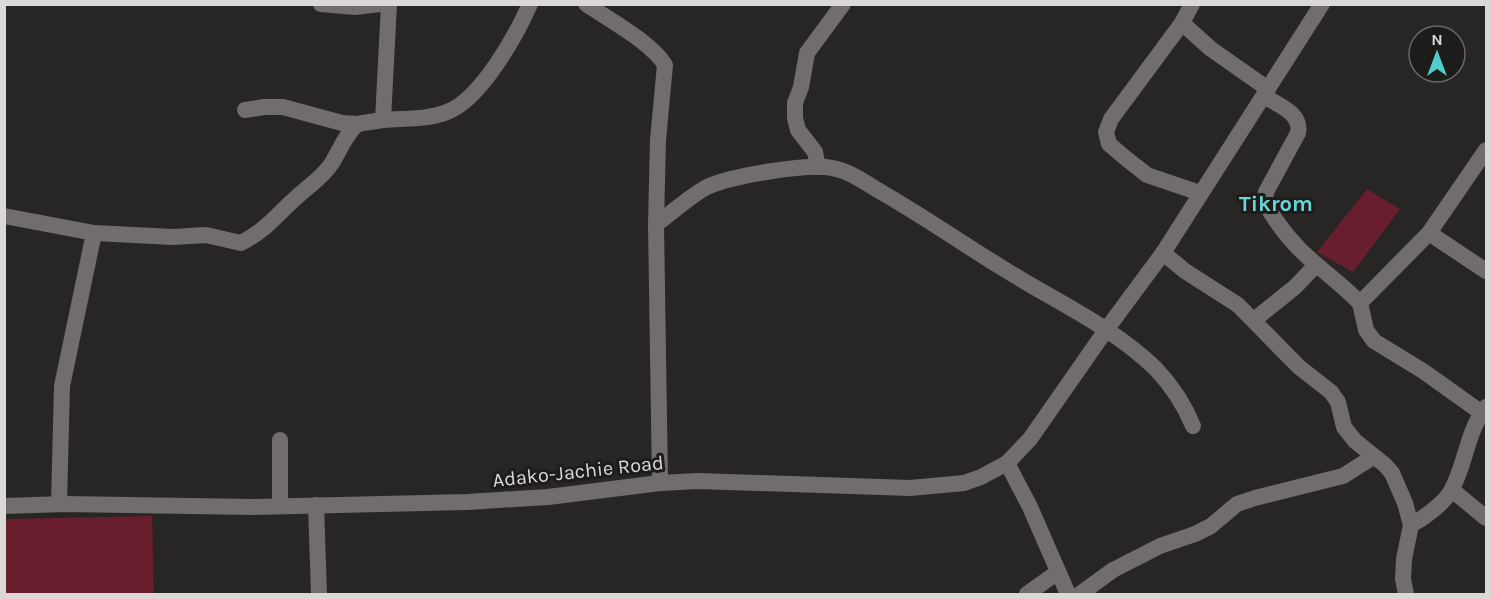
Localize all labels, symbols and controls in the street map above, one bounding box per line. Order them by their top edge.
north arrow [1407,24,1467,84]
text: N [1431,30,1443,49]
district label: Tikrom [1239,191,1313,217]
street label: Adako-Jachie Road [491,451,665,492]

